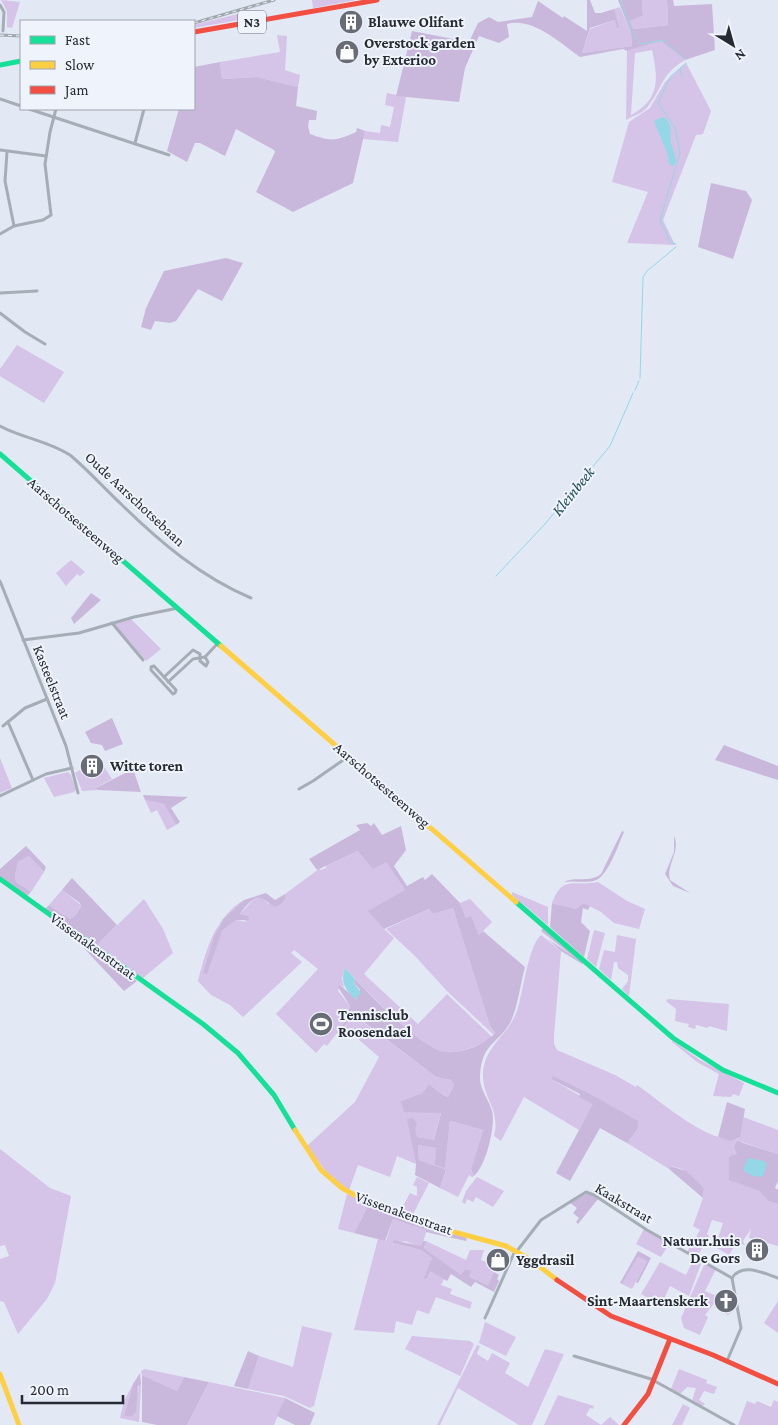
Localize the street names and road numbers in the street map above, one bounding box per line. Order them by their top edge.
road number: N3 [238,11,266,34]
street label: Oude Aarschotsebaan [82,449,188,549]
street label: Aarschotsesteenweg [24,474,127,567]
street label: Kasteelstraat [30,643,74,722]
street label: Aarschotsesteenweg [330,739,433,832]
street label: Vissenakenstraat [47,910,140,983]
street label: Kaakstraat [592,1180,657,1227]
street label: Vissenakenstraat [353,1188,456,1238]

